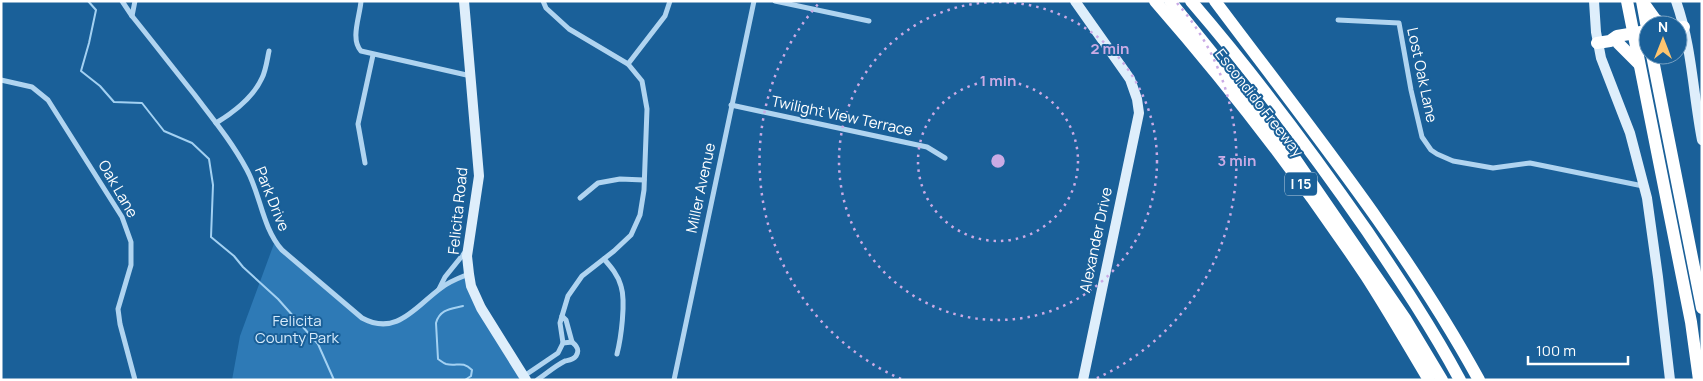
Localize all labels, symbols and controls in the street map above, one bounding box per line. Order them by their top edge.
north arrow [1638,15,1688,65]
text: N [1658,17,1668,36]
street label: Lost Oak Lane [1402,25,1443,125]
text: 2 min [1090,38,1130,59]
street label: Escondido Freeway [1210,44,1308,161]
text: 1 min [980,70,1016,91]
street label: Twilight View Terrace [769,90,915,141]
street label: Miller Avenue [681,141,720,235]
text: 3 min [1218,150,1256,171]
centre of rings [989,152,1007,170]
street label: Oak Lane [94,156,143,222]
street label: Park Drive [250,163,295,234]
street label: Felicita Road [442,166,473,256]
road number: I 15 [1285,172,1317,195]
street label: Alexander Drive [1074,185,1117,295]
park label: Felicita County Park [255,310,340,348]
scale bar [1528,334,1628,366]
text: 100 m [1536,340,1576,361]

